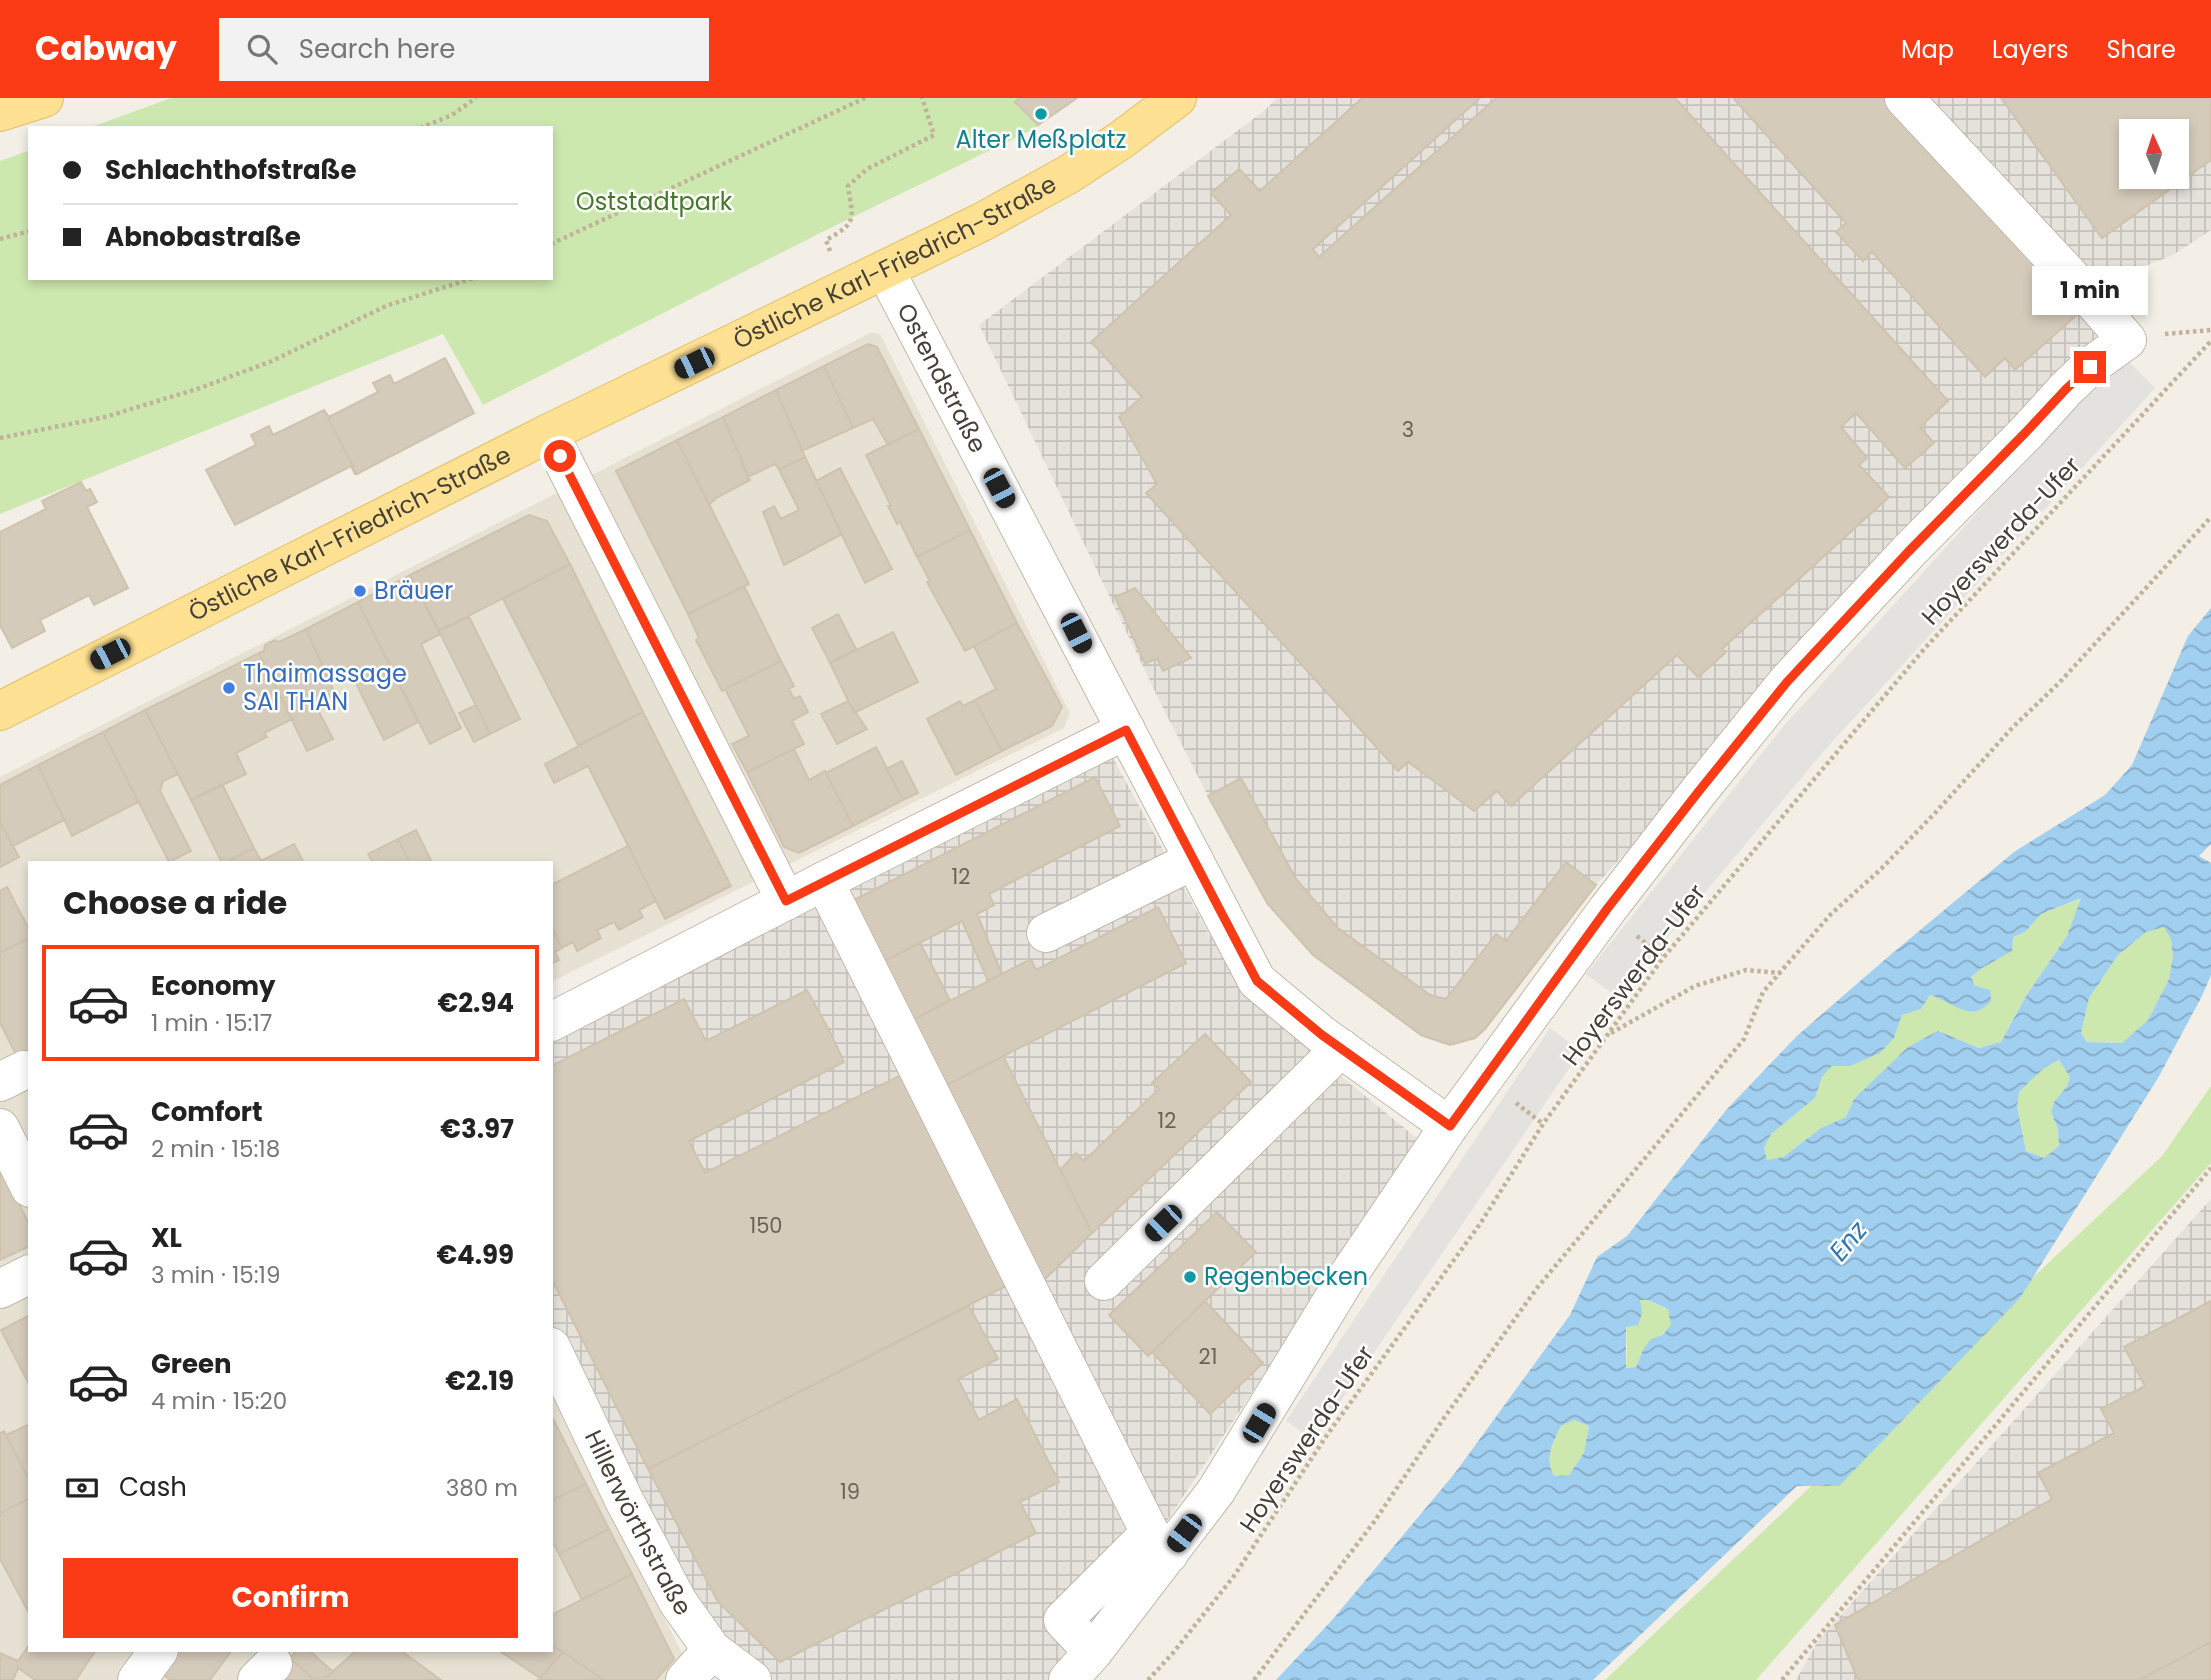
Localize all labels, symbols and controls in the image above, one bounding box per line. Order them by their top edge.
search box [219,18,709,81]
text: Cabway [35,25,177,72]
icon: search [243,30,281,68]
text: Search here [299,31,455,67]
text: Map [1901,33,1954,66]
text: Layers [1992,33,2068,66]
text: Share [2106,33,2176,66]
marker: Alter Meßplatz [1033,106,1049,122]
north arrow [2119,119,2189,189]
map controls [2119,119,2189,189]
place label: Alter Meßplatz [956,123,1126,156]
text: Schlachthofstraße [105,152,356,188]
street label: Östliche Karl-Friedrich-Straße [728,167,1062,357]
park label: Oststadtpark [576,185,733,218]
text: Abnobastraße [105,219,301,255]
callout: 1 min [2032,266,2148,314]
text: 1 min [2060,274,2120,306]
street label: Ostendstraße [889,297,995,458]
car [671,344,718,382]
route end [2074,351,2106,383]
house number: 3 [1402,415,1414,444]
street label: Östliche Karl-Friedrich-Straße [183,438,516,629]
route start [544,440,576,472]
street label: Hoyerswerda-Ufer [1914,449,2087,632]
car [980,465,1019,511]
place label: Bräuer [374,574,453,607]
marker: Bräuer [352,583,368,599]
car [1058,610,1095,656]
car [87,635,134,673]
place label: Thaimassage SAI THAN [243,657,407,718]
marker: Thaimassage SAI THAN [221,680,237,696]
house number: 12 [952,862,970,891]
street label: Hoyerswerda-Ufer [1555,877,1713,1072]
text: Choose a ride [63,880,287,925]
text: Economy [151,968,275,1004]
icon: car [67,972,130,1035]
text: €2.94 [438,985,514,1021]
text: 1 min · 15:17 [151,1007,272,1039]
text: Comfort [151,1094,263,1130]
icon: car [67,1098,130,1161]
house number: 12 [1158,1106,1176,1135]
text: €3.97 [440,1111,514,1147]
text: 2 min · 15:18 [151,1133,280,1165]
car [1141,1201,1186,1245]
house number: 150 [749,1211,783,1240]
water label: Enz [1821,1213,1875,1269]
text: XL [151,1220,182,1256]
icon: car [67,1224,130,1287]
text: €4.99 [436,1237,514,1273]
text: 3 min · 15:19 [151,1259,280,1291]
place label: Regenbecken [1204,1260,1368,1293]
marker: Regenbecken [1182,1269,1198,1285]
street label: Hoyerswerda-Ufer [1232,1339,1382,1539]
house number: 21 [1199,1342,1217,1371]
text: Green [151,1346,232,1382]
icon: car [67,1350,130,1413]
text: €2.19 [445,1363,514,1399]
text: 4 min · 15:20 [151,1385,287,1417]
car [1240,1400,1279,1446]
street label: Hillerwörthstraße [577,1425,699,1622]
icon: cash [63,1469,101,1507]
text: Cash [119,1469,187,1505]
text: 380 m [446,1472,518,1504]
house number: 19 [840,1477,860,1506]
car [1163,1510,1206,1556]
button: Confirm [63,1558,518,1638]

